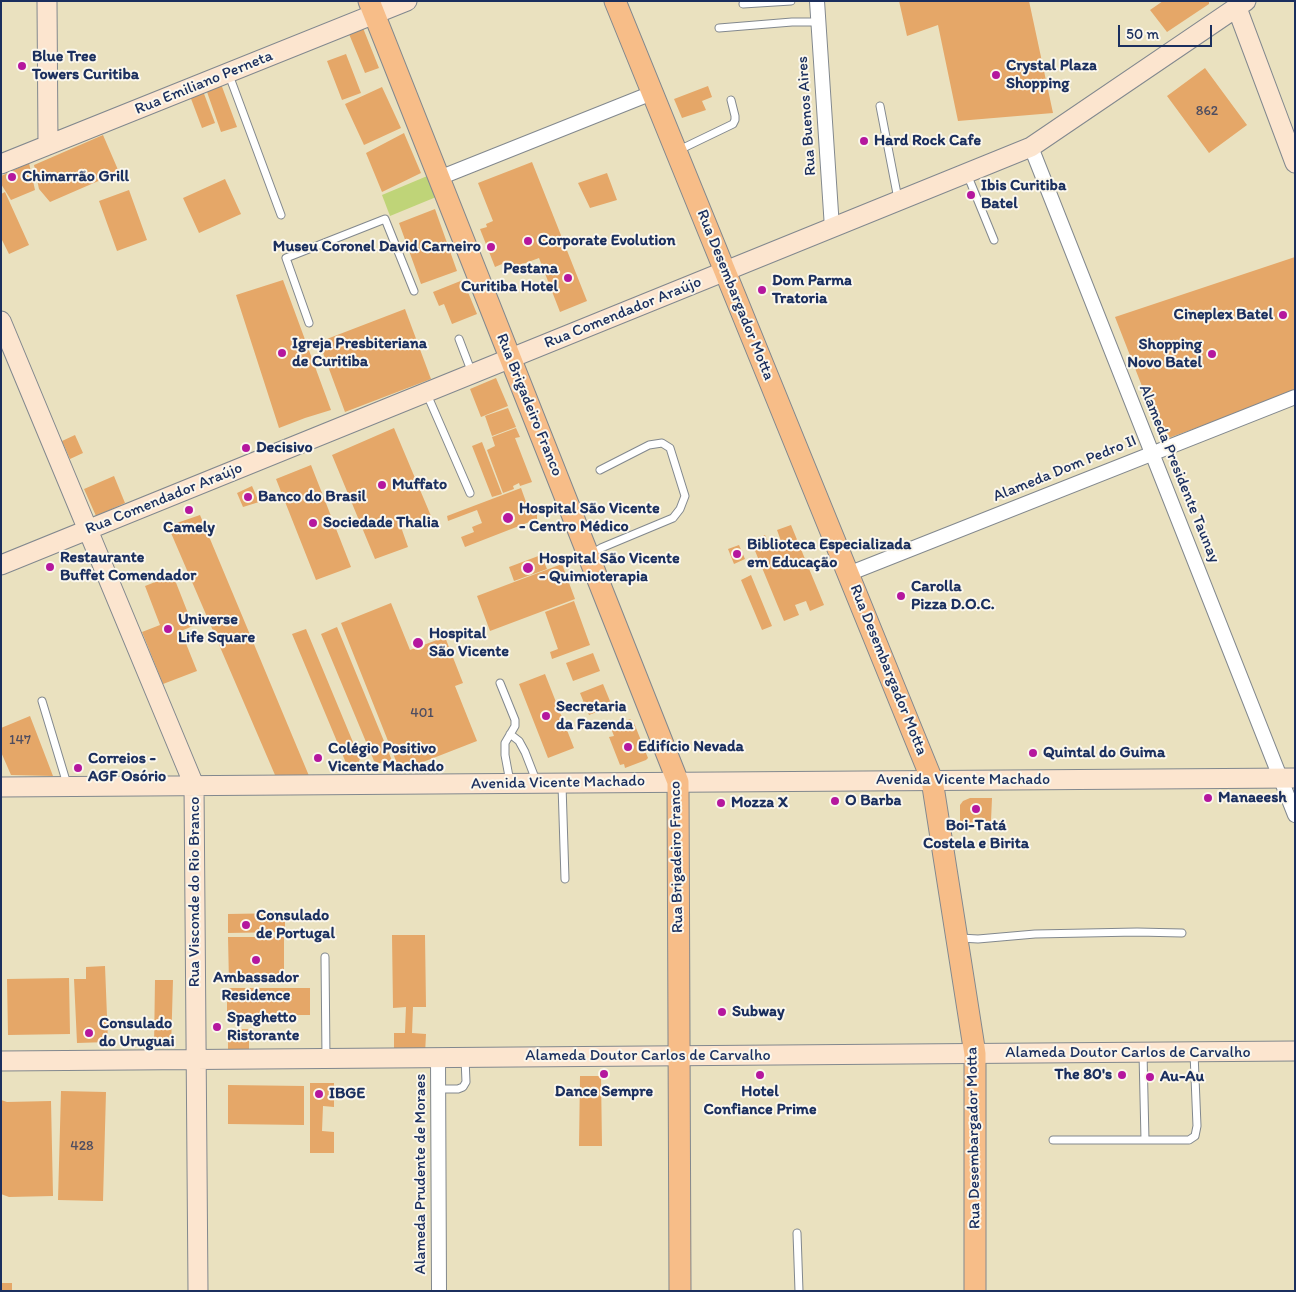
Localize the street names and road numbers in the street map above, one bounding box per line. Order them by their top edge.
street label: Rua Emiliano Perneta [132,47,276,119]
street label: Rua Buenos Aires [793,55,821,177]
street label: Rua Desembargador Motta [692,207,778,383]
street label: Rua Comendador Araújo [542,273,704,353]
street label: Rua Brigadeiro Franco [492,331,566,479]
street label: Alameda Presidente Taunay [1134,382,1224,566]
street label: Alameda Dom Pedro II [990,431,1140,507]
street label: Rua Comendador Araújo [83,459,245,539]
street label: Rua Desembargador Motta [845,582,931,758]
street label: Avenida Vicente Machado [876,770,1050,790]
street label: Avenida Vicente Machado [471,772,645,794]
street label: Rua Brigadeiro Franco [666,781,688,933]
street label: Rua Visconde do Rio Branco [185,797,205,987]
street label: Alameda Doutor Carlos de Carvalho [1005,1043,1251,1063]
street label: Alameda Doutor Carlos de Carvalho [525,1046,771,1066]
street label: Rua Desembargador Motta [963,1047,985,1229]
street label: Alameda Prudente de Moraes [411,1074,431,1274]

